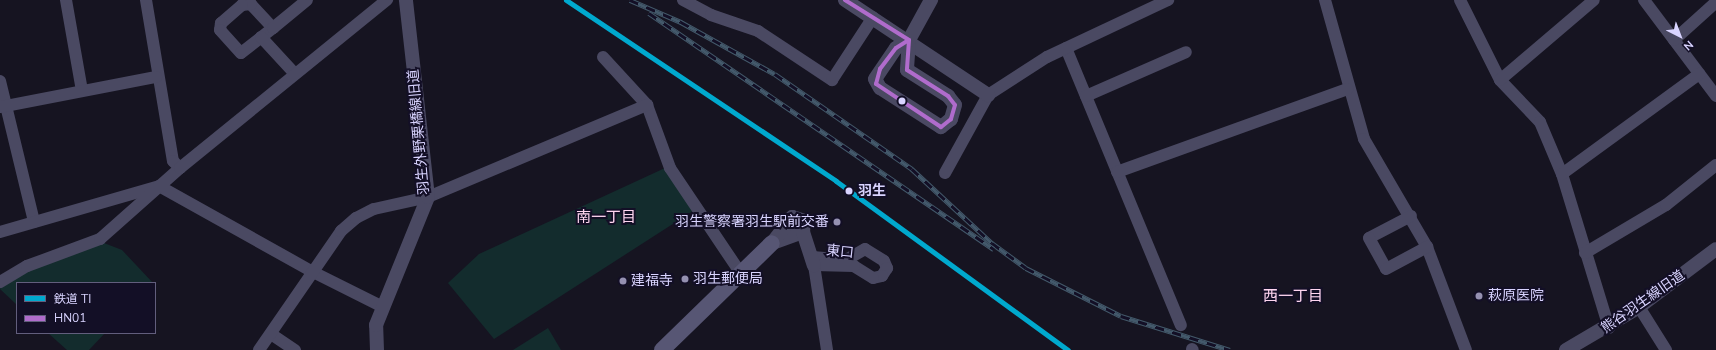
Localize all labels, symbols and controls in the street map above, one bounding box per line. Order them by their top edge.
north arrow [1660,16,1700,56]
text: N [1680,37,1696,54]
street label: 羽生外野栗橋線旧道 [405,69,433,195]
unlabelled marker [897,96,907,106]
place label: 羽生 [858,183,886,199]
marker: 羽生 [842,184,856,198]
district label: 南一丁目 [576,209,636,227]
place label: 羽生警察署羽生駅前交番 [675,214,829,230]
marker: 羽生警察署羽生駅前交番 [832,217,842,227]
street label: 東口 [825,242,855,262]
street label: 熊谷羽生線旧道 [1598,267,1688,337]
place label: 羽生郵便局 [693,271,763,287]
place label: 建福寺 [631,273,673,289]
marker: 羽生郵便局 [680,274,690,284]
marker: 建福寺 [618,276,628,286]
legend [16,282,156,334]
district label: 西一丁目 [1263,288,1323,306]
place label: 萩原医院 [1488,288,1544,304]
marker: 萩原医院 [1473,290,1485,302]
text: 鉄道 TI [54,291,91,307]
text: HN01 [54,310,86,326]

